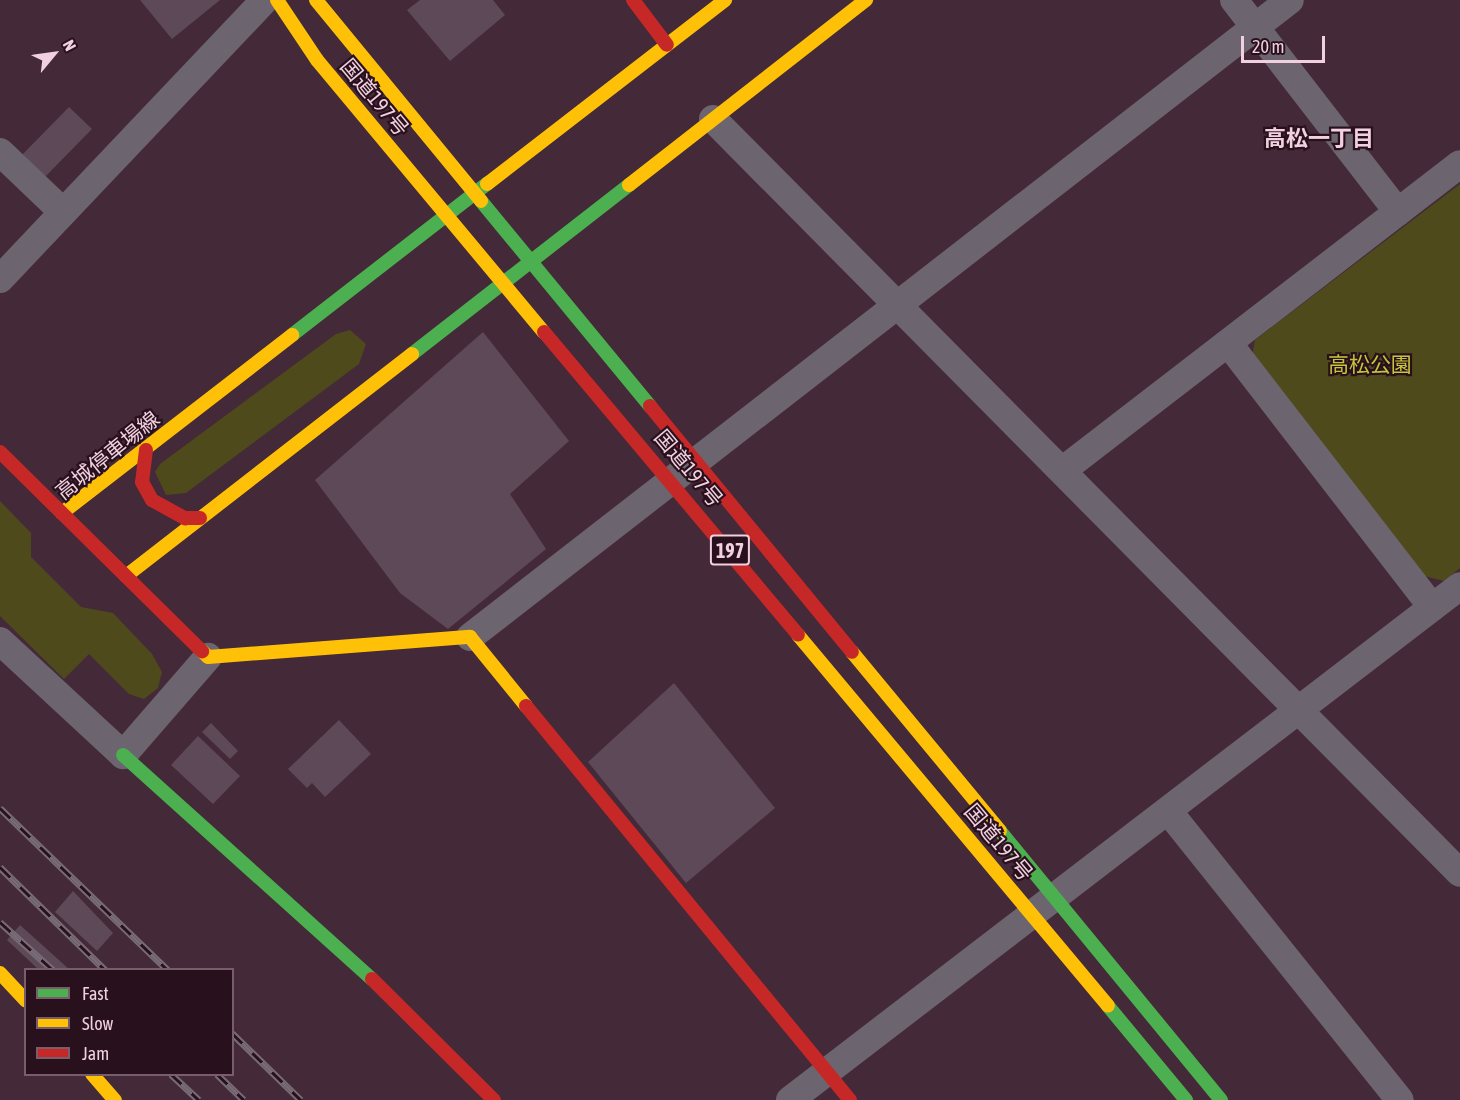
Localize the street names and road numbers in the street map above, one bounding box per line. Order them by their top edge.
street label: 国道197号 [336,53,414,141]
street label: 高城停車場線 [50,406,164,504]
street label: 国道197号 [650,424,728,512]
road number: 197 [709,533,751,567]
street label: 国道197号 [960,798,1038,886]

